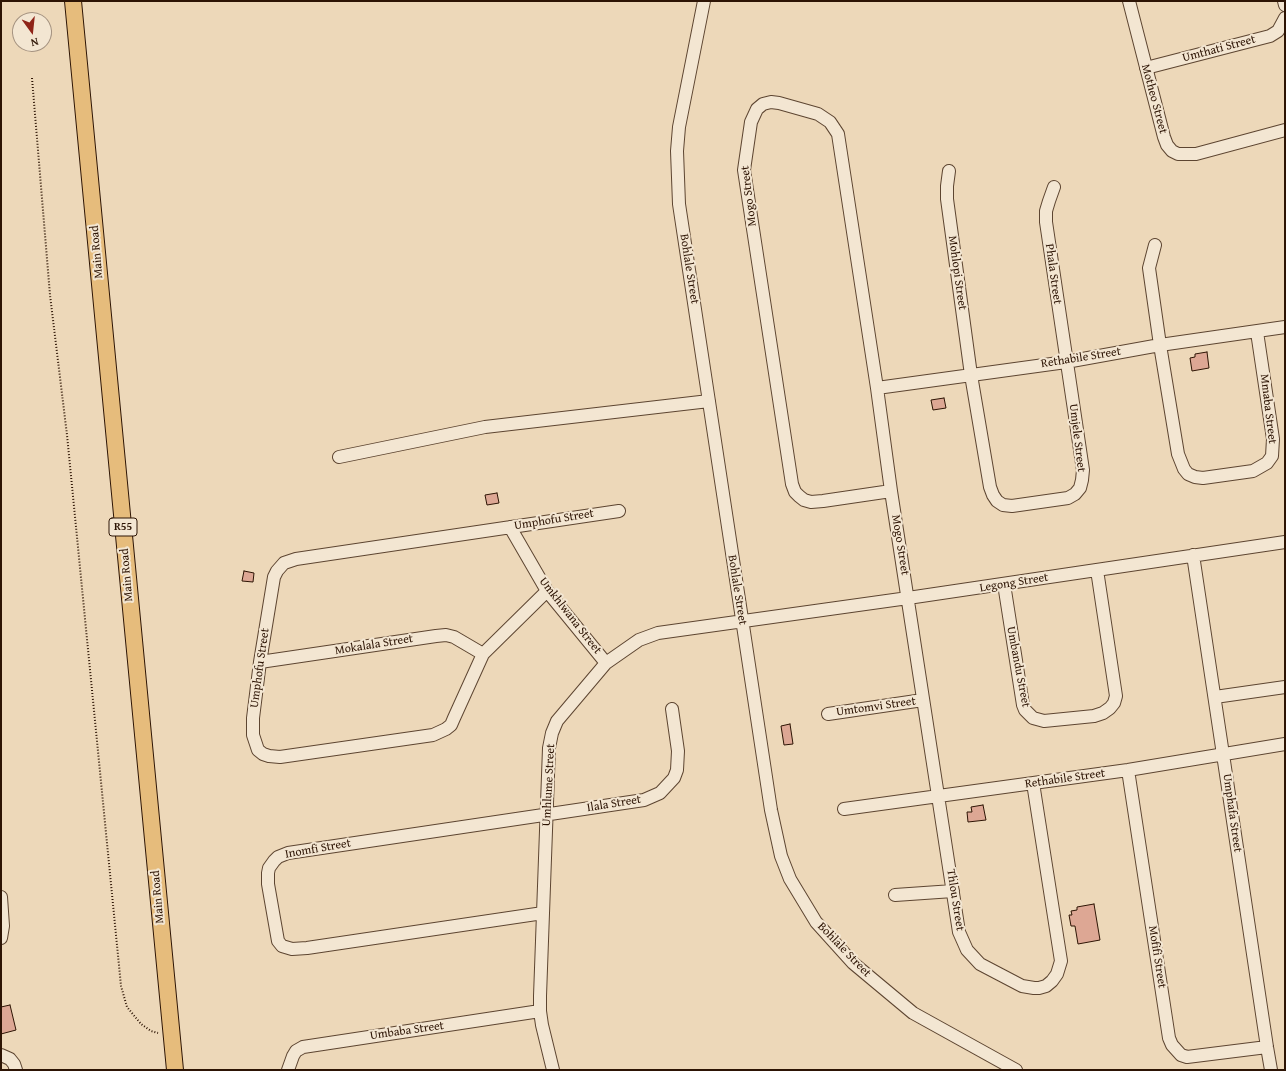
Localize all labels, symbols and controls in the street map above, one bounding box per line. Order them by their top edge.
north arrow [12,12,52,52]
street label: Umthati Street [1181,32,1257,66]
text: N [29,34,40,51]
street label: Motheo Street [1138,63,1170,135]
street label: Mogo Street [738,165,760,227]
street label: Main Road [88,225,106,279]
street label: Bohlale Street [676,233,702,305]
street label: Mohlopi Street [945,235,969,311]
street label: Phala Street [1042,243,1064,305]
street label: Rethabile Street [1040,345,1122,371]
street label: Mmaba Street [1257,373,1279,445]
street label: Umjele Street [1066,403,1088,473]
street label: Umphofu Street [513,507,595,533]
street label: Mogo Street [888,514,912,576]
road number: R55 [109,518,137,536]
street label: Main Road [118,548,136,602]
street label: Bohlale Street [724,554,750,626]
street label: Legong Street [979,570,1049,596]
street label: Umkhlwana Street [536,575,604,657]
street label: Umbandu Street [1003,625,1033,709]
street label: Umphofu Street [247,627,273,709]
street label: Mokalala Street [334,632,414,658]
street label: Umtomvi Street [835,694,917,720]
street label: Umhlume Street [540,743,558,827]
street label: Rethabile Street [1024,766,1106,792]
street label: Umphafa Street [1219,773,1245,853]
street label: Ilala Street [586,793,642,815]
street label: Inomfi Street [284,836,352,862]
street label: Thlou Street [943,868,967,932]
street label: Main Road [149,870,167,924]
street label: Bohlale Street [814,920,874,980]
street label: Mofifi Street [1145,925,1169,989]
street label: Umbaba Street [369,1019,445,1043]

